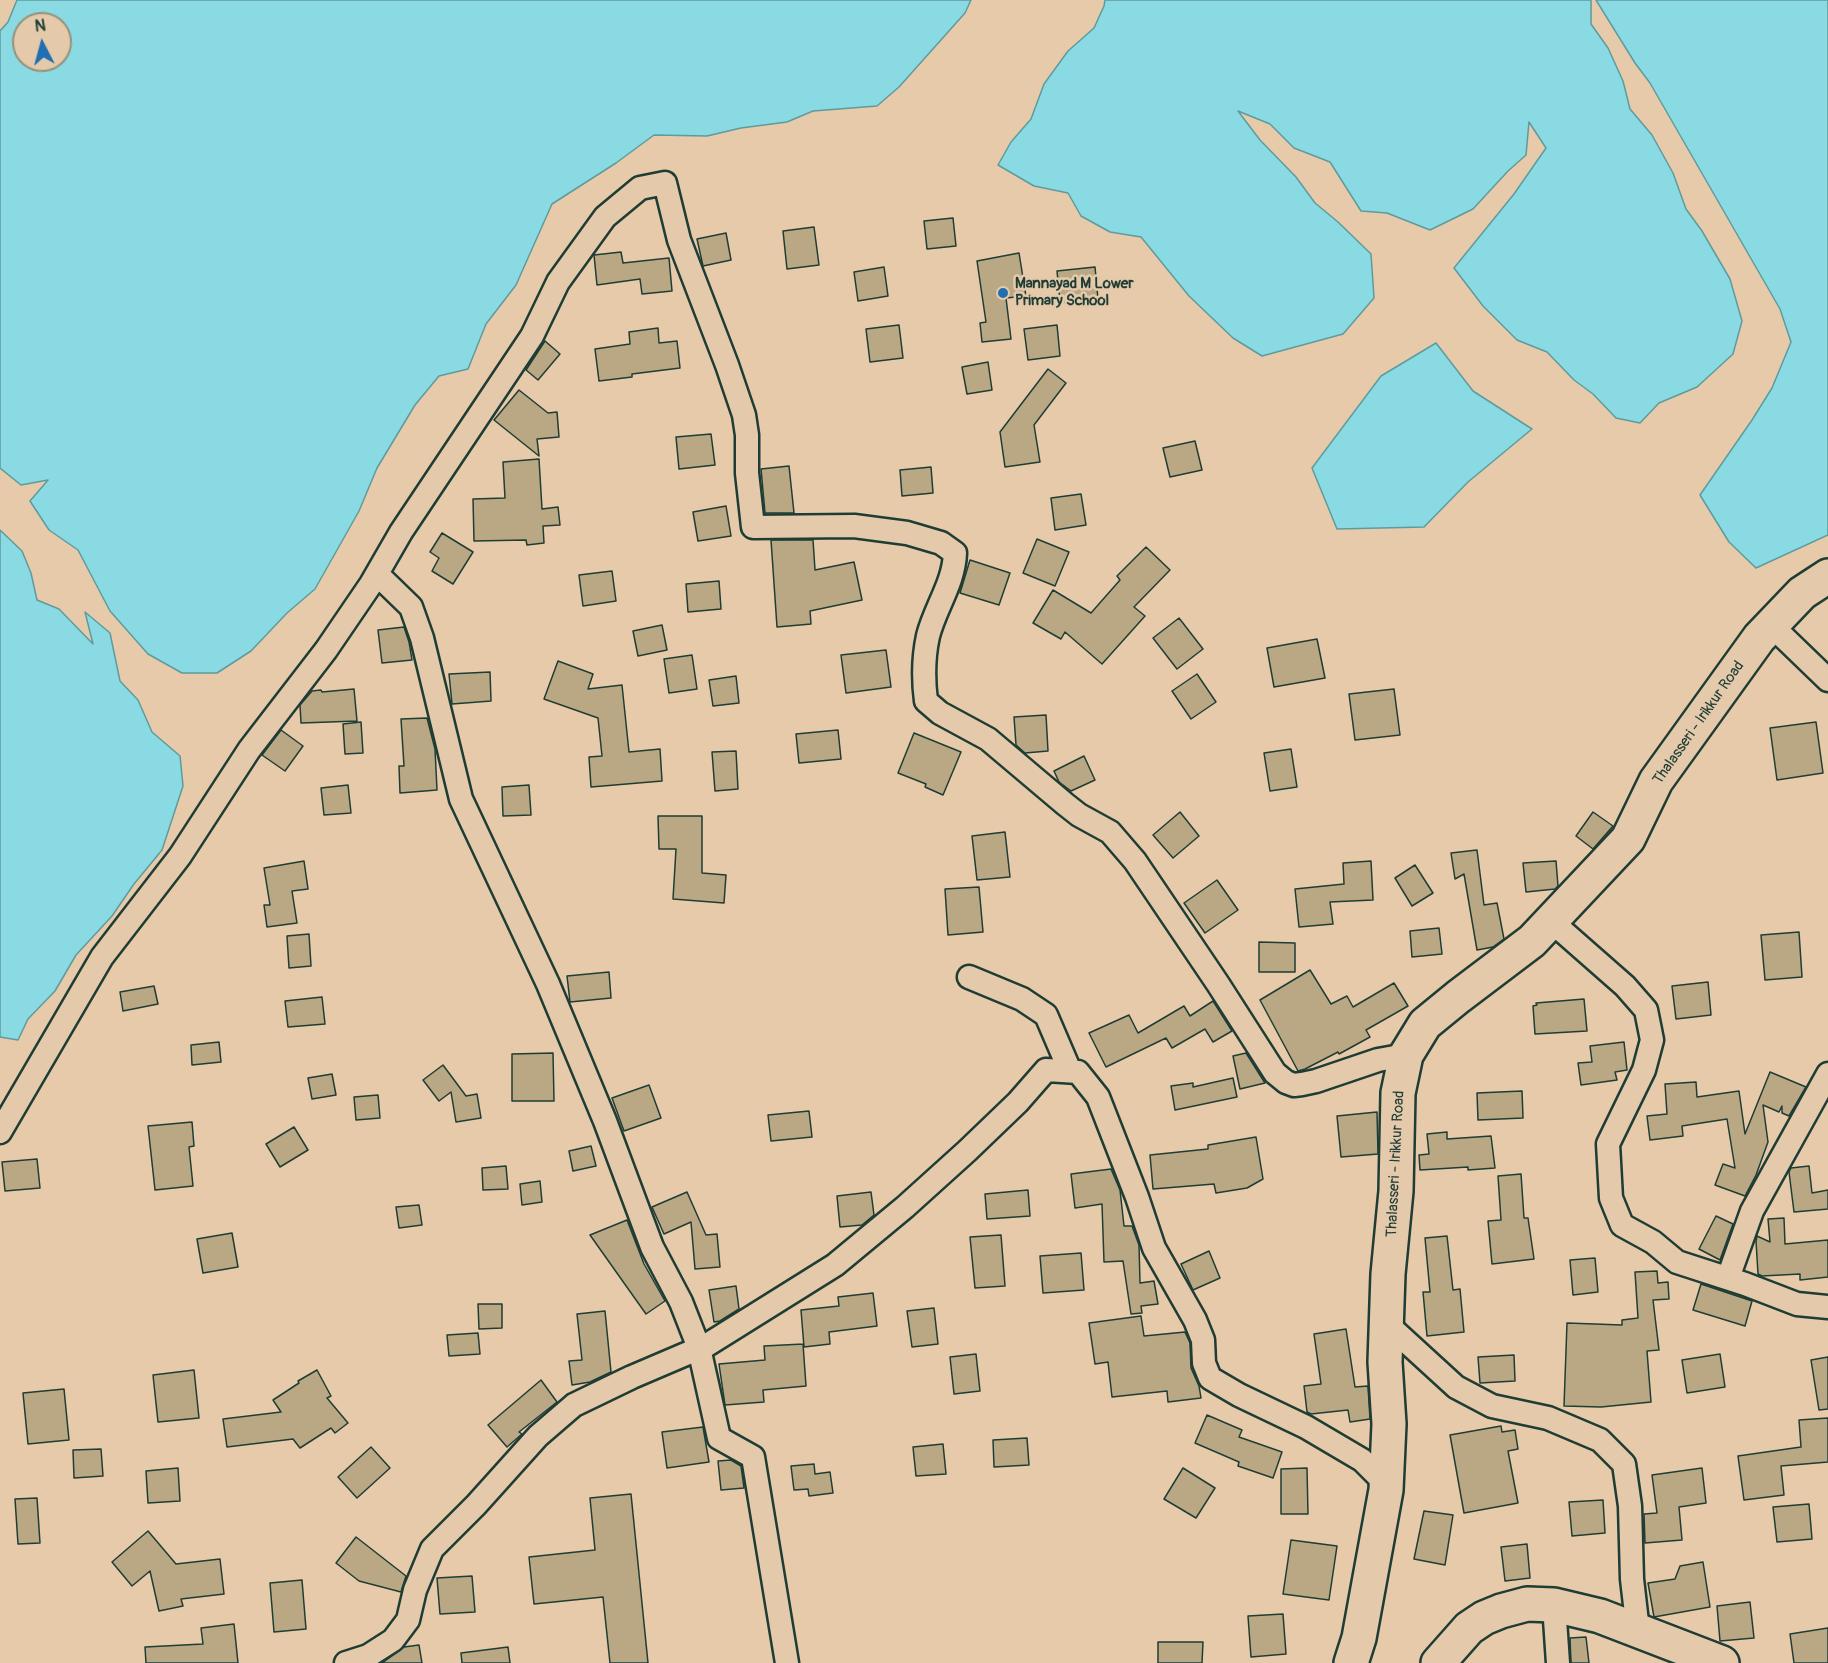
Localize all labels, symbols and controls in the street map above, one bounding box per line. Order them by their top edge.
north arrow [12,12,72,72]
text: N [34,16,47,37]
place label: Mannayad M Lower Primary School [1015,275,1134,310]
marker: Mannayad M Lower Primary School [996,286,1010,300]
street label: Thalasseri - Irikkur Road [1650,658,1748,788]
street label: Thalasseri - Irikkur Road [1383,1090,1409,1238]

